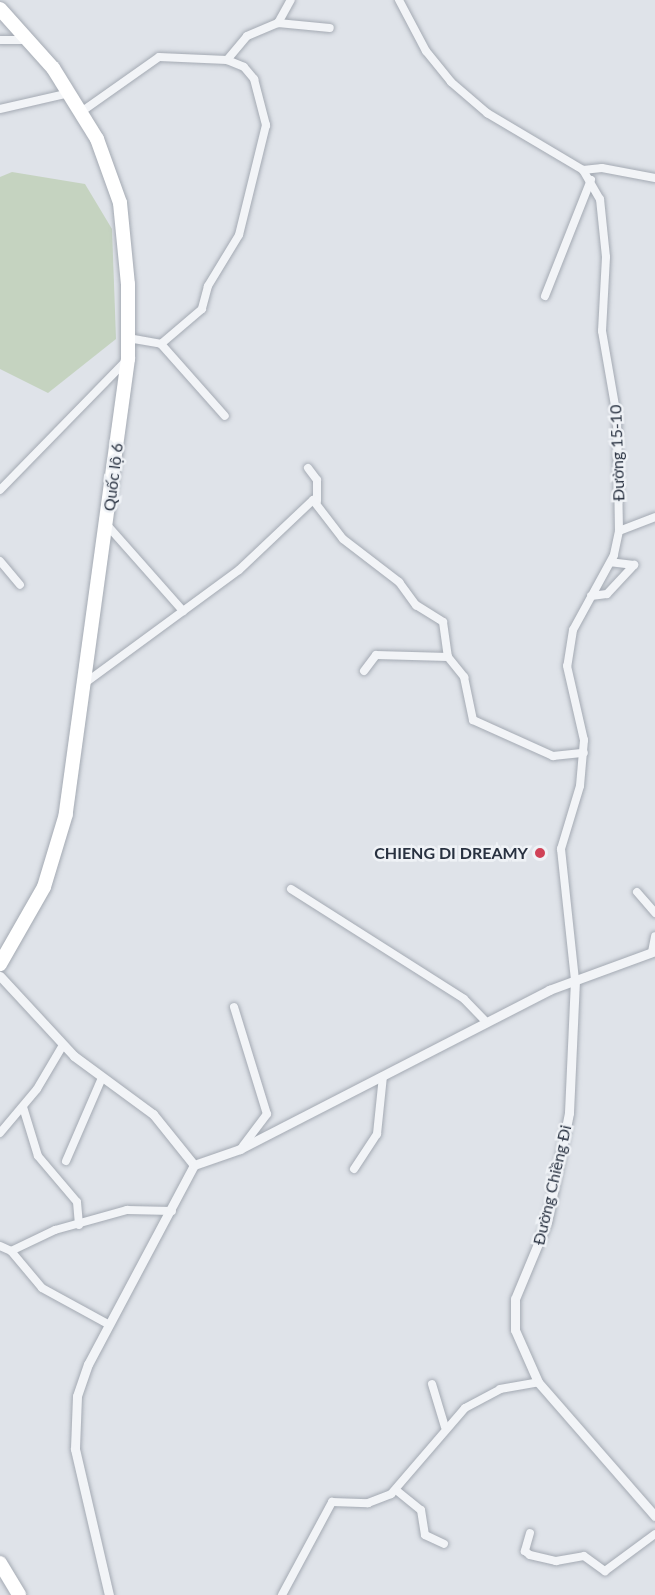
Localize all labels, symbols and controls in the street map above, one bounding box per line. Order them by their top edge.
street label: Đường 15-10 [606,404,628,502]
street label: Quốc lộ 6 [99,442,127,512]
place label: CHIENG DI DREAMY [374,843,528,863]
marker: CHIENG DI DREAMY [533,846,547,860]
street label: Đường Chiềng Đi [529,1123,575,1247]

